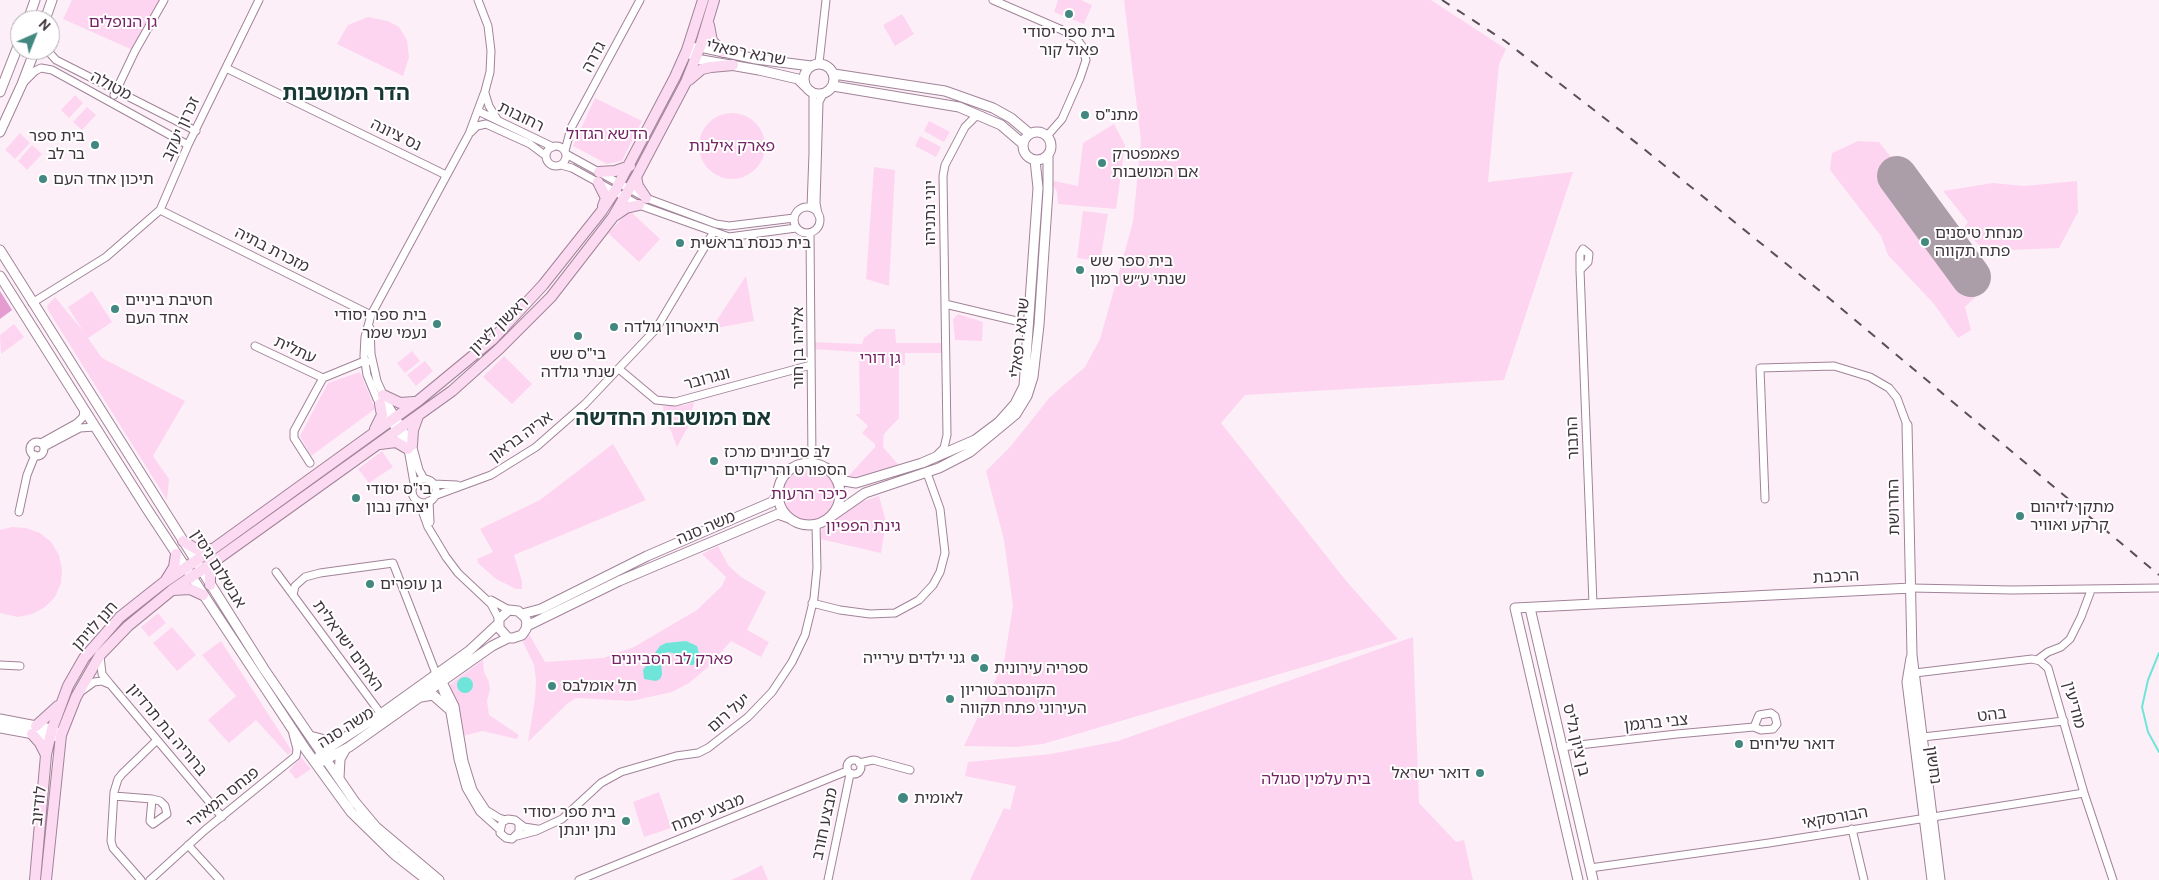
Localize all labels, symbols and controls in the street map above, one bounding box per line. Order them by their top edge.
marker: בית ספר יסודי פאול קור [1063,8,1075,20]
north arrow [10,10,60,60]
park label: גן הנופלים [89,12,157,32]
text: N [35,15,55,35]
place label: בית ספר יסודי פאול קור [1023,22,1115,60]
street label: שרגא רפאלי [705,36,787,70]
street label: גדרה [578,38,610,76]
street label: מטולה [87,67,135,105]
district label: הדר המושבות [282,81,410,107]
street label: זכרון יעקב [158,94,204,164]
street label: רחובות [495,98,547,136]
place label: מתנ"ס [1095,105,1138,125]
marker: מתנ"ס [1079,109,1091,121]
street label: נס ציונה [367,115,425,155]
park label: הדשא הגדול [566,124,648,144]
place label: בית ספר בר לב [29,126,85,164]
park label: פארק אילנות [689,136,775,156]
marker: בית ספר בר לב [89,139,101,151]
place label: פאמפטרק אם המושבות [1112,144,1198,182]
marker: פאמפטרק אם המושבות [1096,157,1108,169]
place label: תיכון אחד העם [53,169,154,189]
marker: תיכון אחד העם [37,173,49,185]
street label: יוני נתניהו [920,180,940,246]
street label: מזכרת בתיה [232,223,312,277]
place label: מנחת טיסנים פתח תקווה [1935,223,2023,261]
place label: בית כנסת בראשית [690,233,811,253]
marker: מנחת טיסנים פתח תקווה [1919,236,1931,248]
marker: בית כנסת בראשית [674,237,686,249]
place label: בית ספר שש שנתי ע״ש רמון [1090,251,1186,289]
marker: בית ספר שש שנתי ע״ש רמון [1074,264,1086,276]
place label: חטיבת ביניים אחד העם [125,290,213,328]
street label: ראשון לציון [465,293,533,359]
street label: שרגא רפאלי [1006,297,1034,379]
marker: חטיבת ביניים אחד העם [109,303,121,315]
place label: בית ספר יסודי נעמי שמר [334,305,427,343]
street label: אליהו בן חור [788,307,808,389]
place label: תיאטרון גולדה [624,317,719,337]
marker: בית ספר יסודי נעמי שמר [431,318,443,330]
marker: תיאטרון גולדה [608,321,620,333]
marker: בי"ס שש שנתי גולדה [572,330,584,342]
street label: עתלית [271,332,319,368]
place label: בי"ס שש שנתי גולדה [541,344,615,382]
park label: גן דורי [859,348,901,368]
street label: ונגרובר [682,364,732,394]
district label: אם המושבות החדשה [575,406,771,432]
street label: אריה בראון [485,408,557,466]
street label: התבור [1563,416,1583,460]
place label: לב סביונים מרכז הספורט והריקודים [724,442,847,480]
marker: לב סביונים מרכז הספורט והריקודים [708,455,720,467]
place label: בי"ס יסודי יצחק נבון [366,479,432,517]
street label: החרושת [1884,479,1904,535]
park label: כיכר הרעות [771,484,847,504]
marker: בי"ס יסודי יצחק נבון [350,492,362,504]
place label: מתקן לזיהום קרקע ואוויר [2030,497,2114,535]
street label: משה סנה [674,507,738,549]
marker: מתקן לזיהום קרקע ואוויר [2014,510,2026,522]
park label: גינת הפפיון [826,516,900,536]
street label: אבשלום גיסין [186,526,250,612]
street label: הרכבת [1812,566,1860,588]
place label: גן עופרים [380,574,442,594]
marker: גן עופרים [364,578,376,590]
street label: האחים ישראלית [309,597,387,695]
street label: חנן לויתן [68,598,122,654]
place label: גני ילדים עירייה [863,648,965,668]
park label: פארק לב הסביונים [611,649,733,669]
marker: גני ילדים עירייה [969,652,981,664]
place label: ספריה עירונית [994,658,1088,678]
marker: ספריה עירונית [978,662,990,674]
place label: תל אומלבס [562,676,637,696]
street label: מודיעין [2058,679,2090,731]
street label: ברוריה בת תרדיון [123,680,211,780]
marker: תל אומלבס [546,680,558,692]
place label: הקונסרבטוריון העירוני פתח תקווה [960,680,1087,718]
street label: יעל רום [704,689,754,737]
marker: הקונסרבטוריון העירוני פתח תקווה [944,693,956,705]
street label: בן ציון גליס [1558,702,1594,778]
street label: משה סנה [315,703,377,753]
street label: בהט [1976,704,2008,726]
street label: צבי ברגמן [1623,710,1689,736]
place label: דואר שליחים [1749,734,1835,754]
marker: דואר שליחים [1733,738,1745,750]
street label: נחשון [1921,745,1945,785]
street label: פנחס המאירי [183,763,263,833]
place label: דואר ישראל [1391,763,1470,783]
marker: דואר ישראל [1474,767,1486,779]
park label: בית עלמין סגולה [1261,769,1371,789]
street label: לודיוב [27,785,51,827]
street label: מבצע חורב [808,786,842,862]
place label: לאומית [914,788,963,808]
street label: מבצע יפתח [669,790,747,836]
marker: לאומית [896,791,910,805]
place label: בית ספר יסודי נתן יונתן [523,802,616,840]
street label: הבורסקאי [1800,803,1870,833]
marker: בית ספר יסודי נתן יונתן [620,815,632,827]

